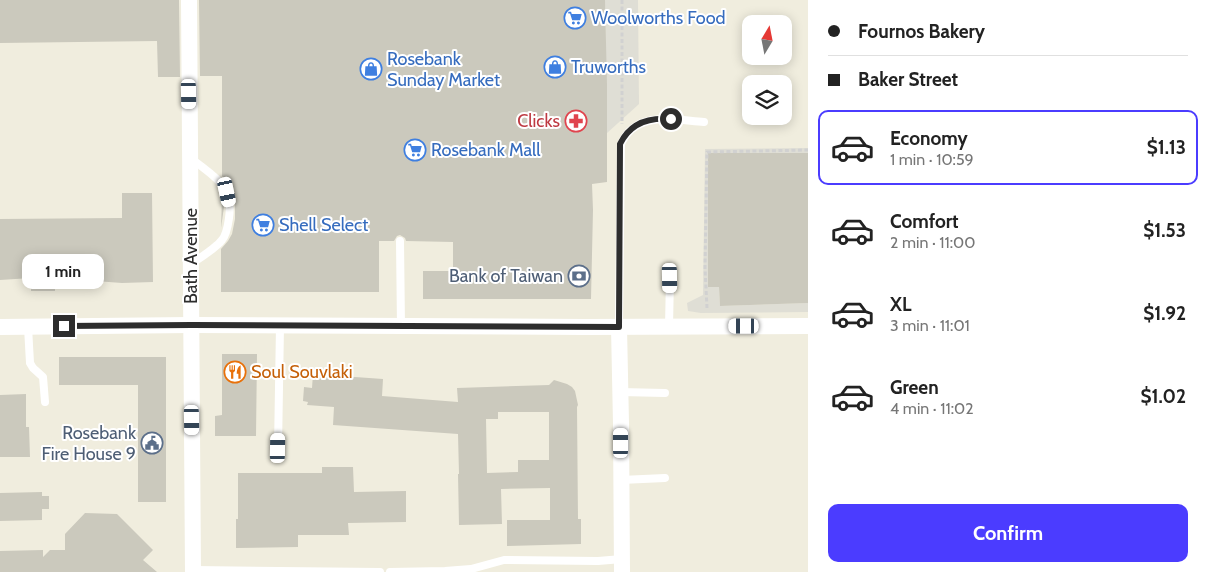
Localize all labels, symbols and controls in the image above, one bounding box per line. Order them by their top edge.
supermarket icon: Woolworths Food [563,6,587,30]
place label: Woolworths Food [591,7,726,29]
north arrow [742,15,792,65]
map controls [742,15,792,125]
text: Fournos Bakery [858,20,985,43]
place label: Rosebank Sunday Market [387,48,500,91]
shop icon: Truworths [543,55,567,79]
place label: Truworths [571,56,646,78]
shop icon: Rosebank Sunday Market [359,57,383,81]
text: Baker Street [858,68,958,91]
button: layers [742,75,792,125]
car [181,79,196,109]
route start [660,108,682,130]
pharmacy icon: Clicks [564,109,588,133]
place label: Clicks [517,110,560,132]
icon: car [830,125,875,170]
text: Economy [890,127,968,150]
text: $1.13 [1147,136,1186,159]
supermarket icon: Rosebank Mall [403,138,427,162]
place label: Rosebank Mall [431,139,541,161]
text: 1 min · 10:59 [890,150,974,169]
car [216,176,237,208]
street label: Bath Avenue [180,208,202,304]
icon: car [830,208,875,253]
text: Comfort [890,210,959,233]
supermarket icon: Shell Select [251,213,275,237]
place label: Shell Select [279,214,368,236]
text: $1.53 [1143,219,1186,242]
text: 2 min · 11:00 [890,233,975,252]
callout: 1 min [23,254,105,288]
text: 1 min [45,262,81,281]
car [662,263,677,293]
bank icon: Bank of Taiwan [567,264,591,288]
place label: Bank of Taiwan [449,265,563,287]
icon: car [830,291,875,336]
text: XL [890,293,911,316]
text: $1.92 [1143,302,1186,325]
route end [53,315,75,337]
text: 3 min · 11:01 [890,316,970,335]
car [729,319,759,334]
restaurant icon: Soul Souvlaki [223,360,247,384]
place label: Soul Souvlaki [251,361,353,383]
icon: car [830,374,875,419]
text: Green [890,376,939,399]
text: $1.02 [1140,385,1186,408]
text: 4 min · 11:02 [890,399,974,418]
car [184,405,199,435]
place label: Rosebank Fire House 9 [41,422,137,465]
car [613,428,628,458]
public building icon: Rosebank Fire House 9 [140,431,164,455]
car [270,433,285,463]
button: Confirm [828,504,1188,562]

